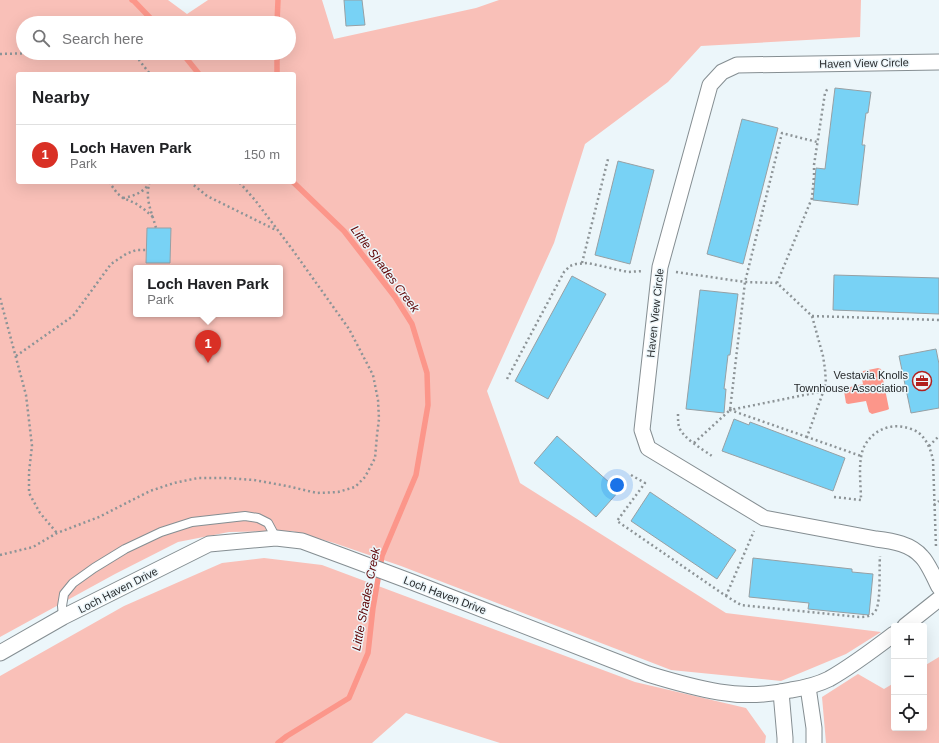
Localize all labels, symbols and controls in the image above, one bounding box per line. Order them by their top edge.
search box [16,16,296,60]
icon: search [30,27,52,49]
text: Search here [62,30,144,47]
street label: Haven View Circle [819,56,909,70]
text: Nearby [32,88,90,107]
text: Loch Haven Park [70,139,192,156]
text: 1 [41,147,49,162]
text: 150 m [244,147,280,162]
text: Park [70,156,97,171]
water label: Little Shades Creek [348,223,423,316]
popup [133,265,283,317]
street label: Haven View Circle [644,268,666,358]
text: Loch Haven Park [147,275,269,292]
text: Park [147,292,174,307]
pin: 1 [195,330,221,363]
place label: Vestavia Knolls Townhouse Association [794,369,908,394]
office icon: Vestavia Knolls Townhouse Association [911,370,933,392]
your location [607,475,627,495]
water label: Little Shades Creek [349,545,383,652]
street label: Loch Haven Drive [76,565,160,615]
street label: Loch Haven Drive [402,574,488,616]
map controls [891,623,927,731]
button: + [891,623,927,659]
button: − [891,659,927,695]
button: locate [891,695,927,731]

